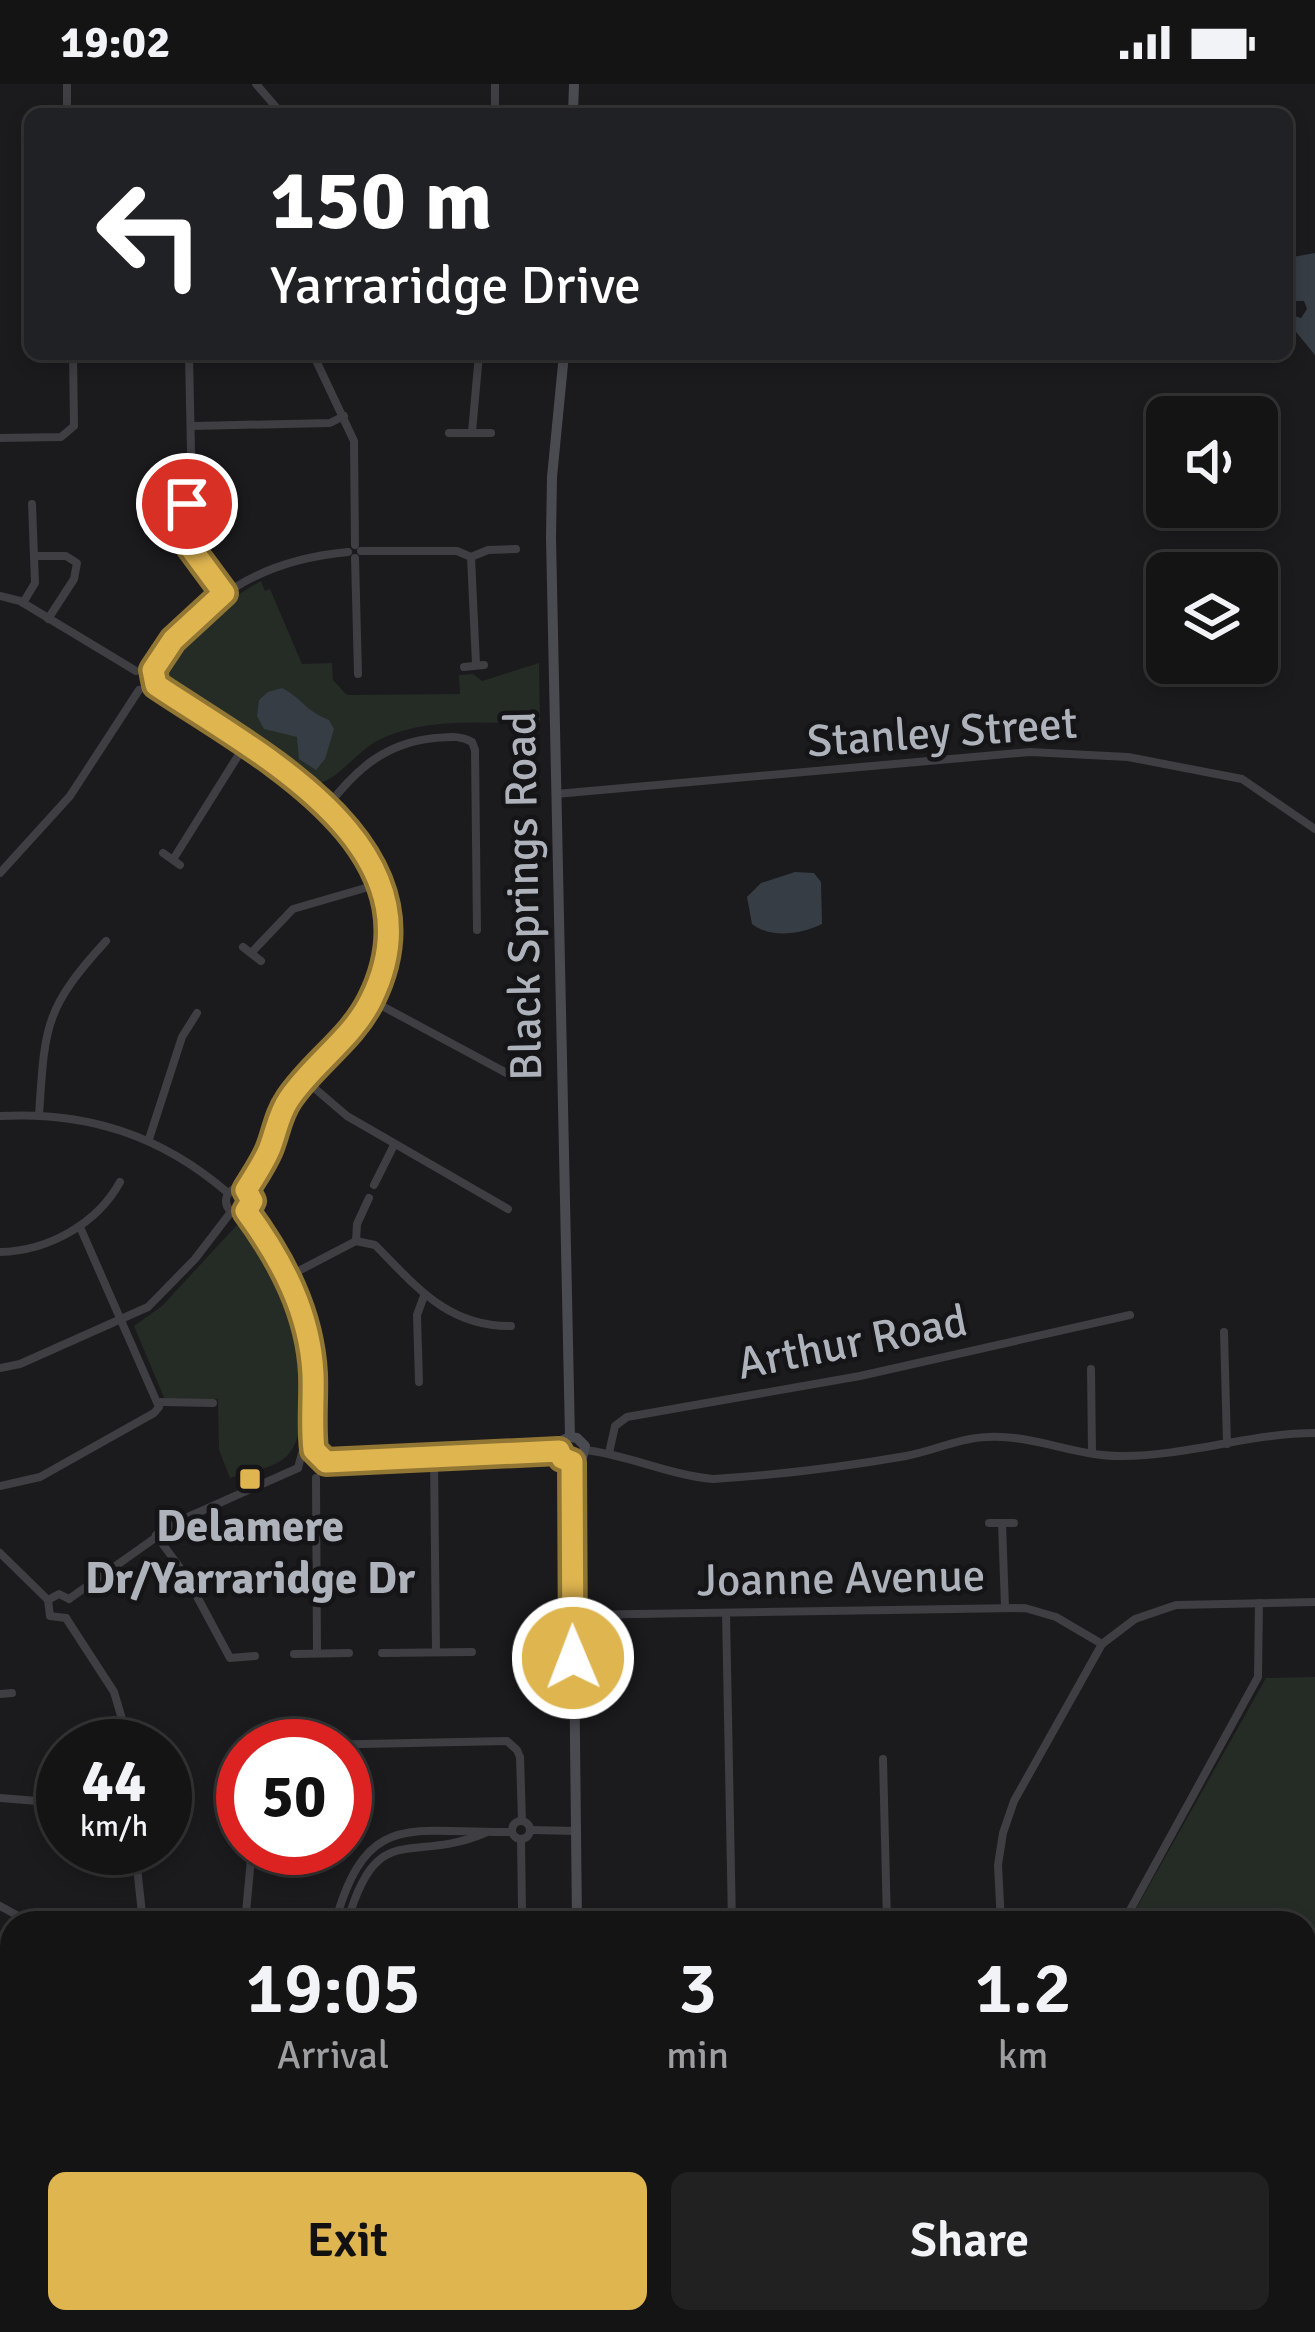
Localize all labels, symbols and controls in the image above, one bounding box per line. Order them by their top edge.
text: 19:02 [60,15,170,70]
text: 150 m [270,149,492,253]
icon: left [72,156,228,312]
text: Yarraridge Drive [270,252,641,319]
map controls [1146,396,1278,684]
button: sound [1146,396,1278,528]
pin [136,453,238,555]
icon: arrive [154,471,220,537]
button: layers [1146,552,1278,684]
street label: Stanley Street [805,696,1079,769]
street label: Black Springs Road [493,711,554,1081]
street label: Arthur Road [733,1293,972,1392]
marker: Delamere Dr/Yarraridge Dr [237,1466,263,1492]
place label: Delamere Dr/Yarraridge Dr [85,1499,415,1606]
street label: Joanne Avenue [696,1548,986,1609]
position arrow [510,1595,636,1721]
speed limit sign: 50 [216,1719,372,1875]
text: 44 [82,1745,146,1819]
text: km/h [80,1808,148,1845]
text: 19:05 [245,1944,421,2033]
text: 3 [678,1944,717,2033]
text: 1.2 [974,1944,1072,2033]
text: Arrival [277,2031,389,2079]
text: min [666,2031,729,2079]
text: km [998,2031,1048,2079]
button: Exit [48,2172,647,2310]
button: Share [671,2172,1269,2310]

